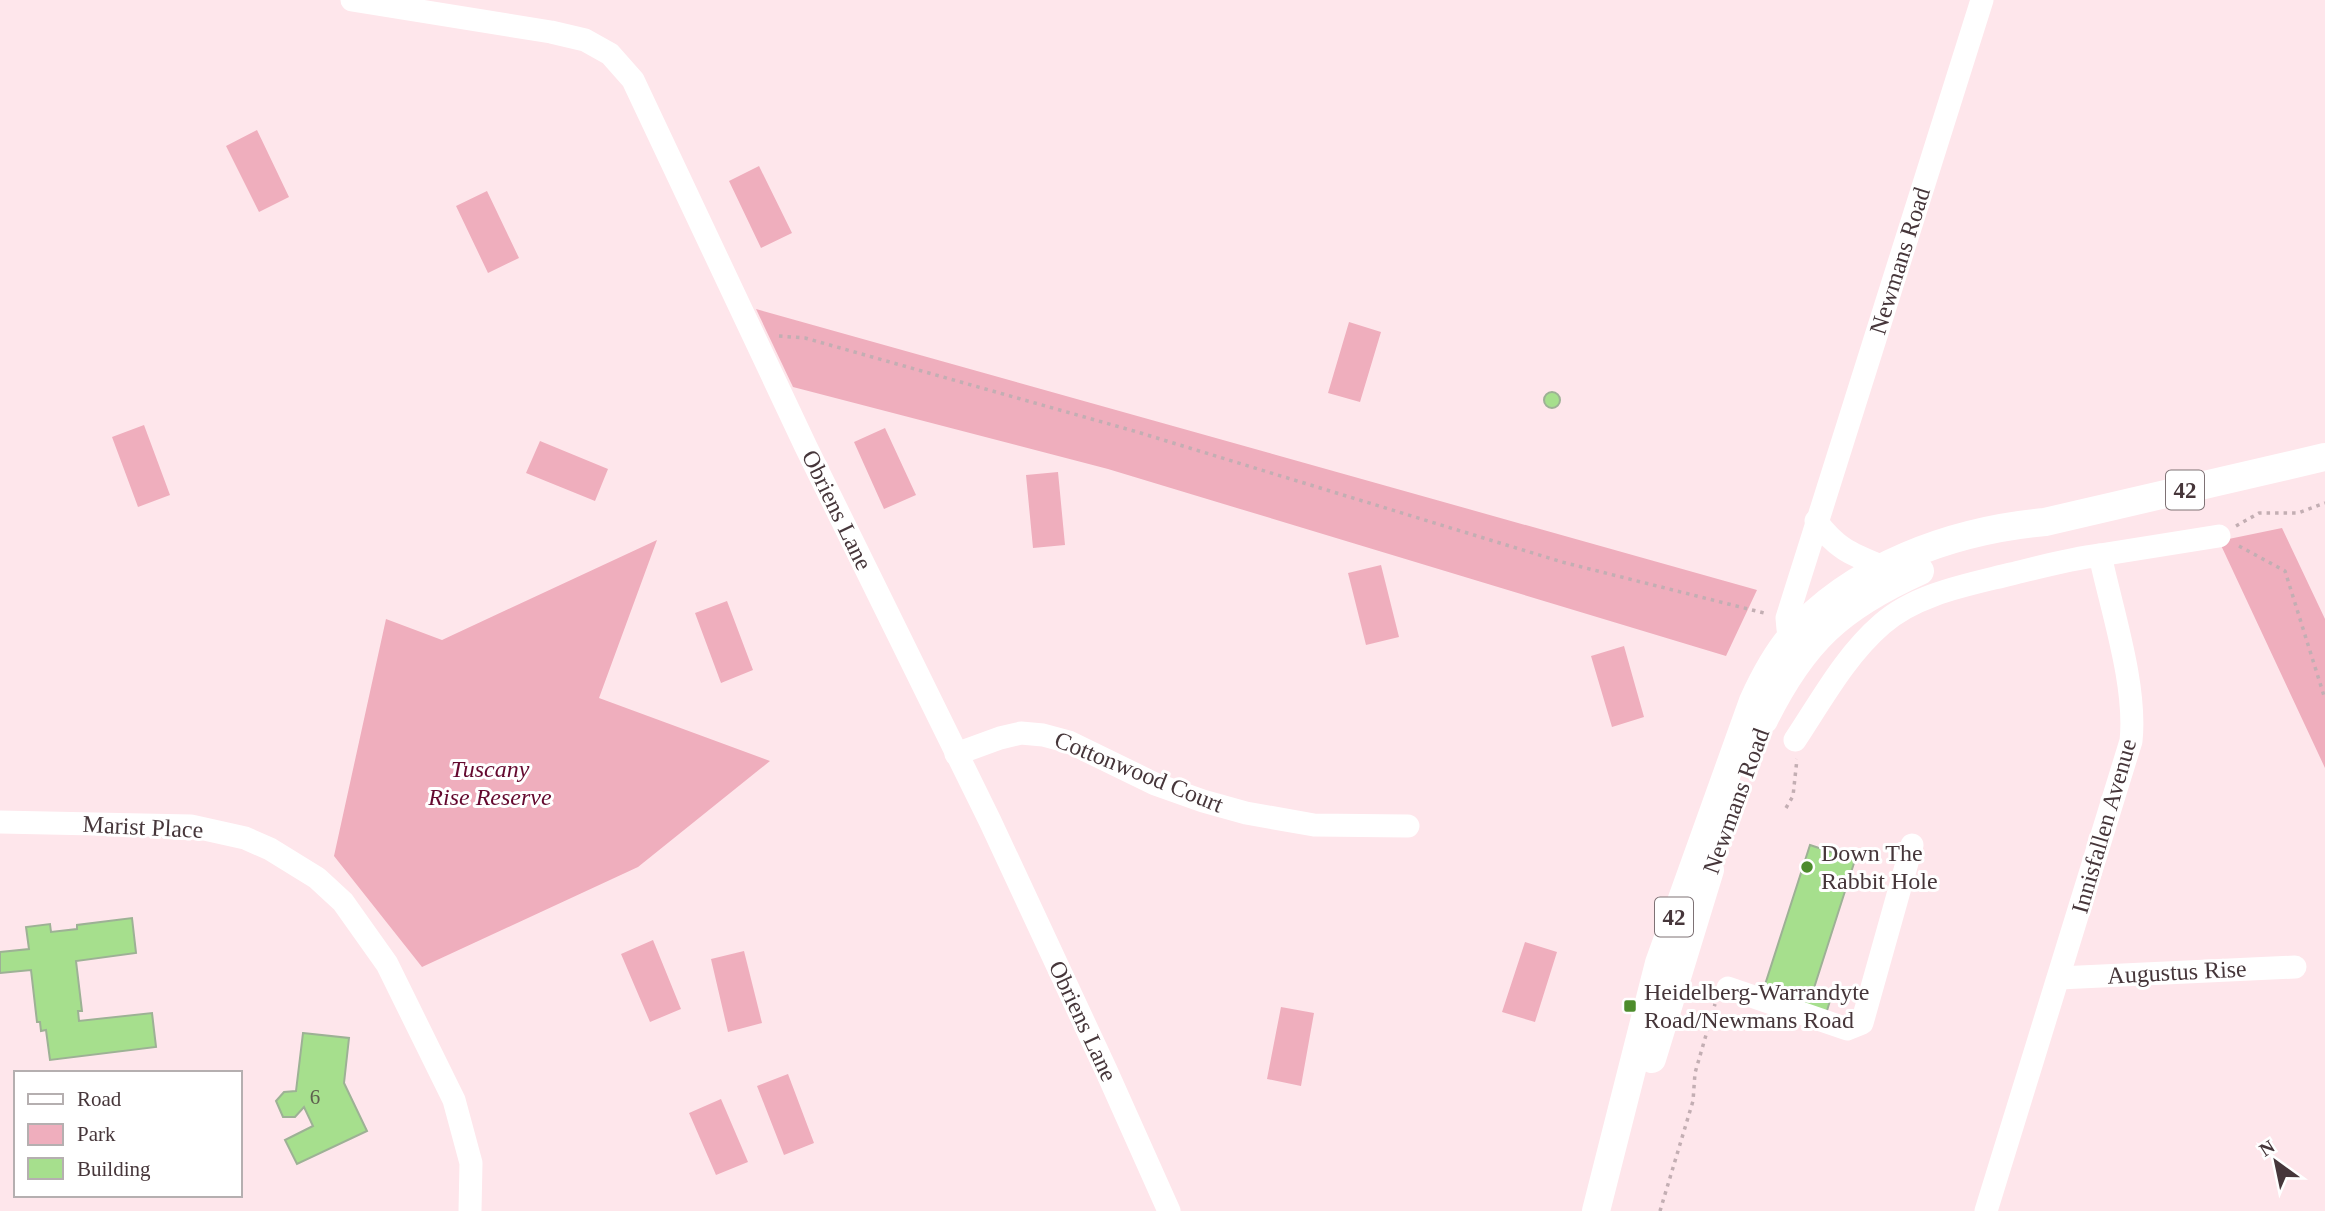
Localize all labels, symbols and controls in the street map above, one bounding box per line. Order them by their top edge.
street label: Newmans Road [1864,184,1935,337]
street label: Obriens Lane [797,446,877,574]
road number: 42 [2166,470,2204,510]
street label: Newmans Road [1698,725,1774,877]
street label: Cottonwood Court [1051,726,1227,818]
street label: Innisfallen Avenue [2067,736,2141,916]
park label: Tuscany Rise Reserve [427,756,552,810]
street label: Marist Place [82,811,204,843]
place label: Down The Rabbit Hole [1821,840,1938,894]
marker: Down The Rabbit Hole [1799,859,1815,875]
road number: 42 [1655,898,1693,936]
street label: Augustus Rise [2107,955,2247,989]
street label: Obriens Lane [1044,957,1122,1085]
place label: Heidelberg-Warrandyte Road/Newmans Road [1644,979,1870,1033]
marker: Heidelberg-Warrandyte Road/Newmans Road [1622,998,1638,1014]
legend [14,1071,242,1197]
house number: 6 [310,1085,320,1109]
text: Road [77,1087,122,1111]
text: Park [77,1122,116,1146]
north arrow [2241,1127,2311,1197]
text: N [2256,1135,2279,1161]
text: Building [77,1157,151,1181]

